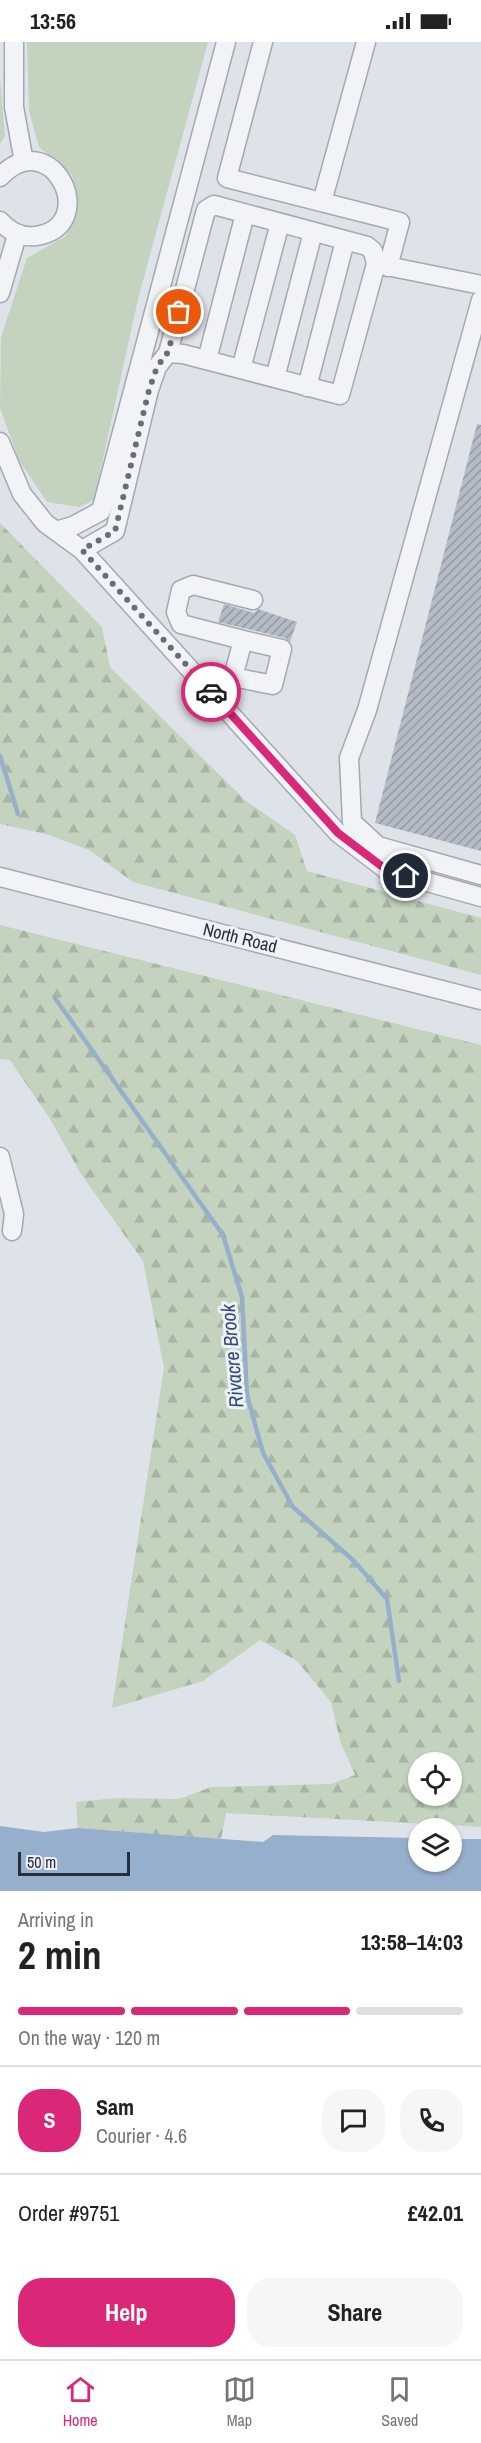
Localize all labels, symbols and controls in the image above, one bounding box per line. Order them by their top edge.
text: 13:56 [30,6,76,36]
pin [153,286,204,337]
icon: bag [162,295,195,328]
courier [181,662,241,722]
icon: car [195,676,228,709]
pin [380,850,431,901]
icon: home [389,859,422,892]
street label: North Road [200,916,280,959]
water label: Rivacre Brook [213,1302,249,1409]
map controls [408,1752,462,1872]
button: locate [408,1752,462,1806]
button: layers [408,1818,462,1872]
scale bar [18,1849,130,1876]
text: 50 m [27,1851,56,1873]
text: Arriving in [18,1906,94,1933]
text: 13:58–14:03 [361,1927,463,1957]
text: 2 min [18,1929,102,1981]
text: On the way · 120 m [18,2024,160,2051]
button: chat [322,2089,385,2152]
button: phone [400,2089,463,2152]
text: Sam [96,2092,134,2122]
text: S [43,2105,56,2135]
text: Courier · 4.6 [96,2122,187,2149]
text: Order #9751 [18,2198,119,2228]
text: £42.01 [408,2198,463,2228]
button: Help [18,2278,235,2347]
button: Share [247,2278,463,2347]
tab: Home [63,2373,98,2431]
tab: Map [223,2373,256,2431]
tab: Saved [381,2373,418,2431]

